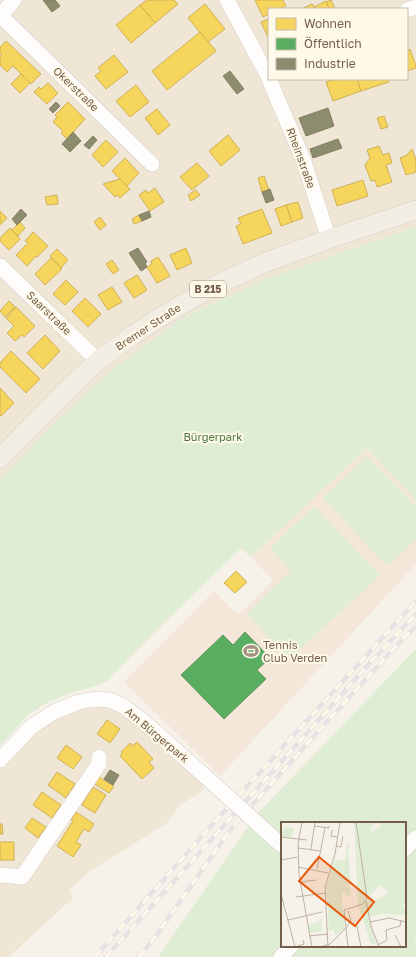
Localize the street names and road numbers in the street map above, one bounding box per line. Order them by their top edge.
street label: Okerstraße [51,64,102,114]
street label: Rheinstraße [284,126,318,190]
road number: B 215 [190,281,226,297]
street label: Saarstraße [24,288,74,337]
street label: Bremer Straße [113,301,183,353]
street label: Am Bürgerpark [123,704,192,765]

